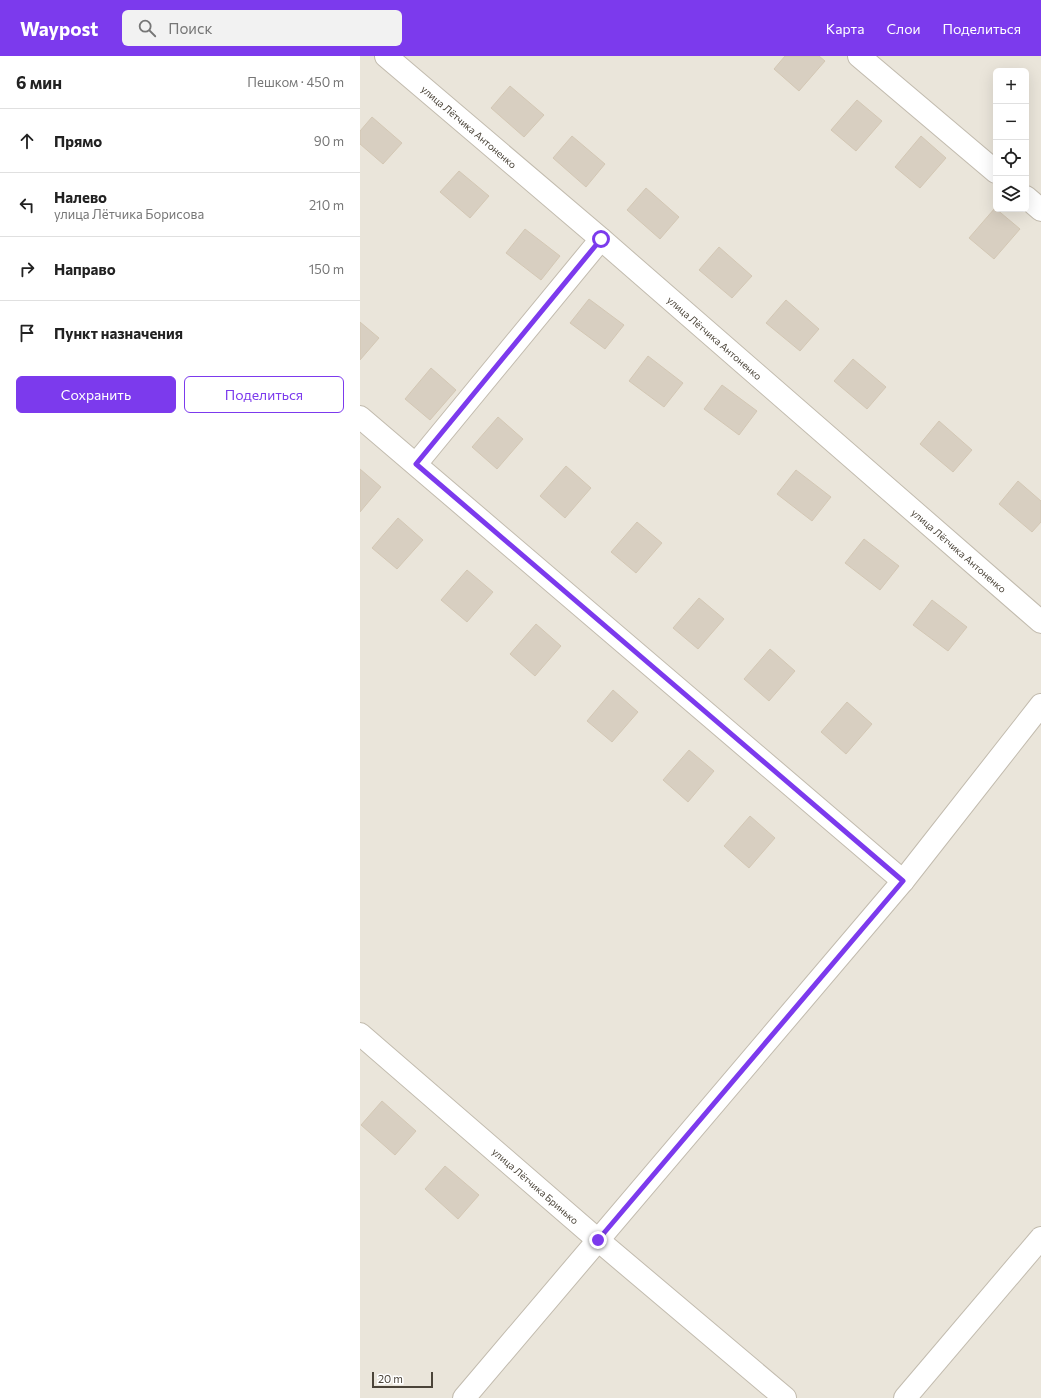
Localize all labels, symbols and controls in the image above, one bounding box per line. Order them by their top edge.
search box [122,10,402,46]
text: Waypost [20,17,98,40]
icon: search [136,17,158,39]
text: Поиск [168,19,212,37]
text: Карта [826,20,864,37]
text: Слои [886,20,921,37]
text: Поделиться [943,20,1021,37]
map controls [993,68,1029,212]
button: + [993,68,1029,104]
text: 6 мин [16,72,62,93]
text: Пешком · 450 m [247,74,344,90]
street label: улица Лётчика Антоненко [419,83,519,171]
button: − [993,104,1029,140]
icon: ahead [16,130,38,152]
text: Прямо [54,132,102,150]
text: 90 m [314,133,344,149]
button: locate [993,140,1029,176]
button: layers [993,176,1029,212]
text: Налево [54,188,107,206]
icon: left [16,194,38,216]
text: 210 m [309,197,344,213]
text: улица Лётчика Борисова [54,206,204,222]
route start [592,230,610,248]
icon: right [16,258,38,280]
text: Направо [54,260,116,278]
text: 150 m [309,261,344,277]
street label: улица Лётчика Антоненко [665,294,764,382]
icon: arrive [16,322,38,344]
text: Пункт назначения [54,324,183,342]
button: Сохранить [16,376,176,413]
button: Поделиться [184,376,344,413]
street label: улица Лётчика Антоненко [909,506,1009,595]
street label: улица Лётчика Бринько [490,1145,581,1226]
route end [589,1231,607,1249]
scale bar [372,1370,433,1389]
text: 20 m [378,1372,403,1385]

